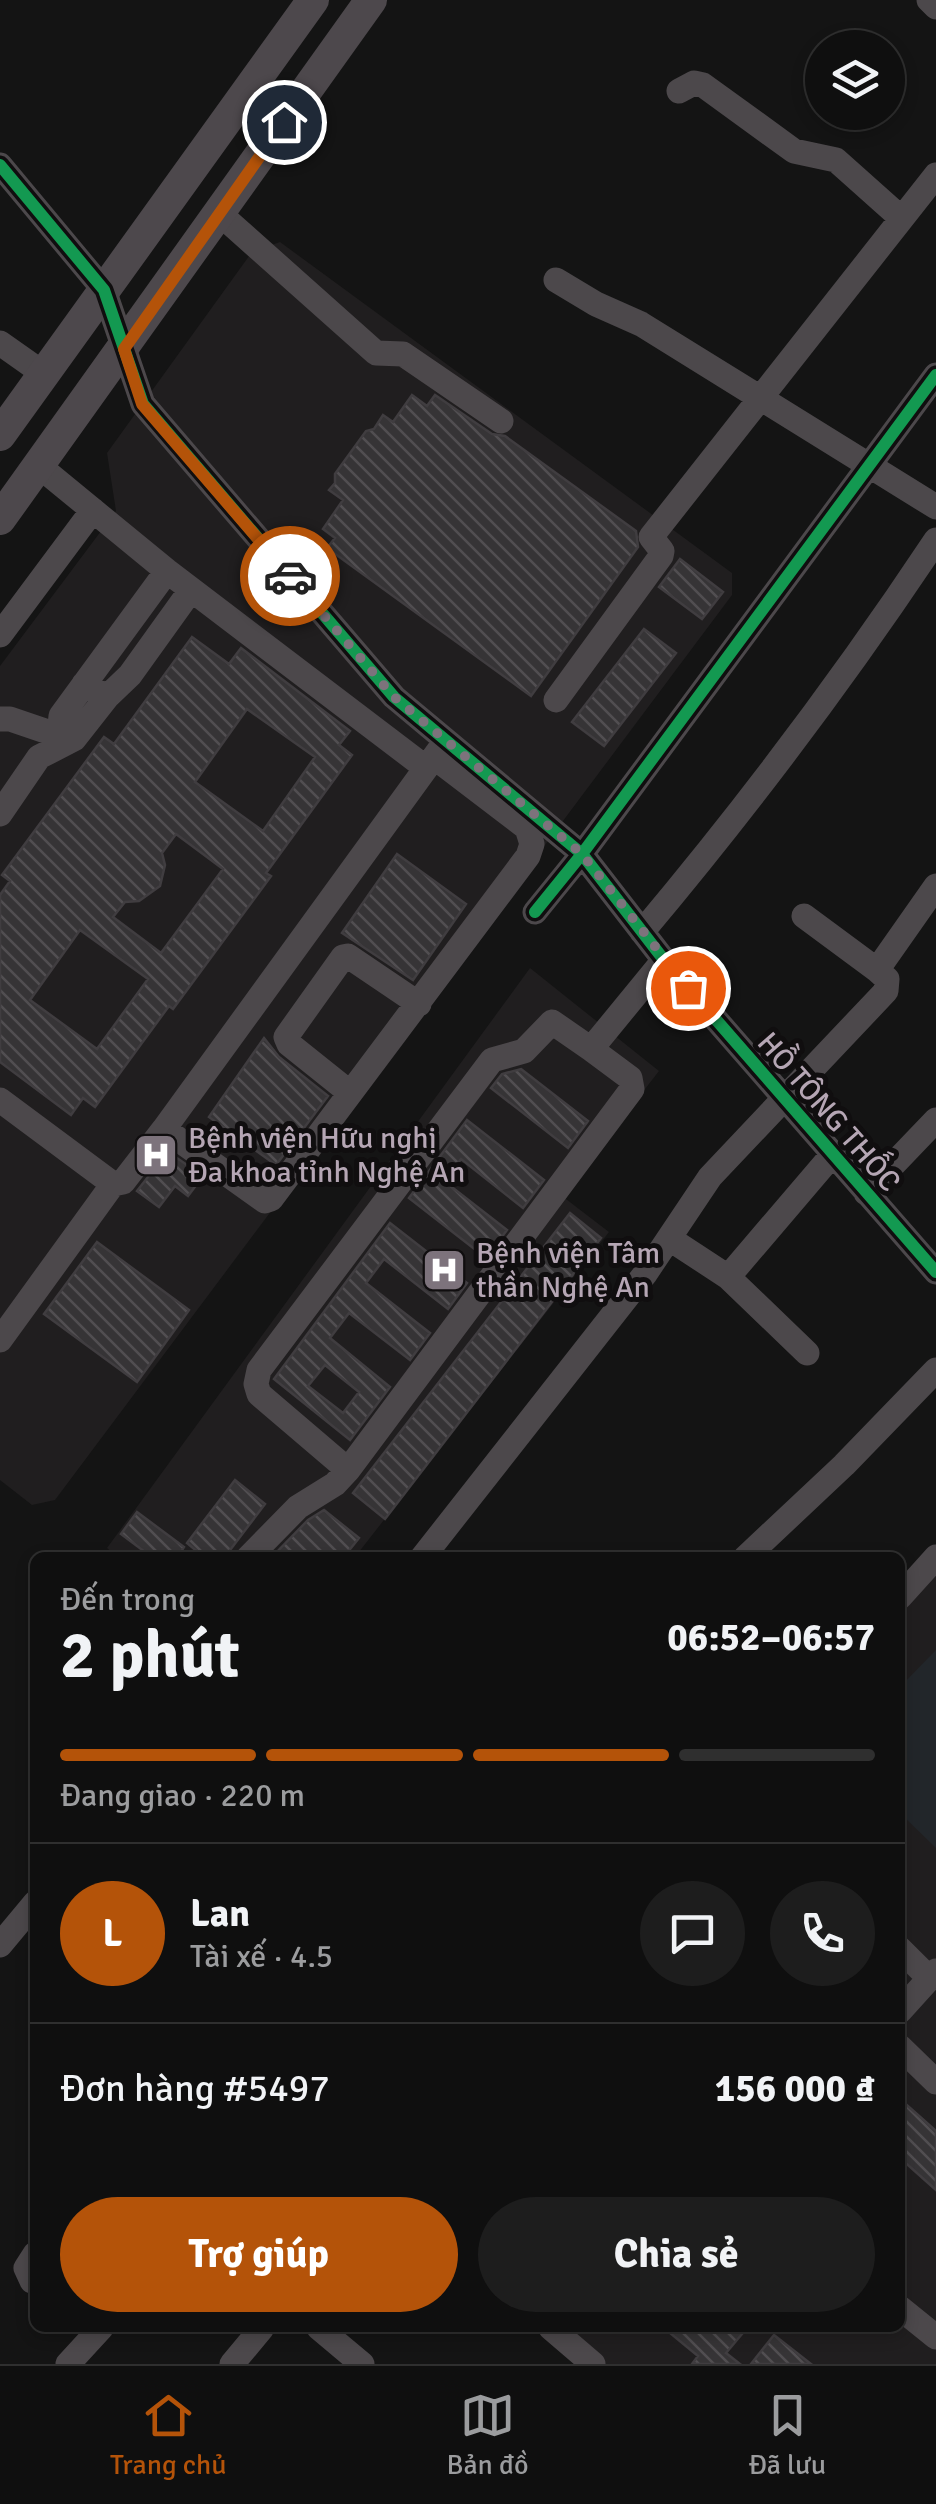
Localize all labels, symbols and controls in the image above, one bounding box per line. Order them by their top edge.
map controls [805,30,905,130]
button: layers [805,30,905,130]
pin [242,80,327,165]
icon: home [257,95,312,150]
courier [240,526,340,626]
icon: car [263,549,318,604]
pin [646,946,731,1031]
icon: bag [661,961,716,1016]
street label: HỒ TÔNG THỐC [749,1022,911,1200]
place label: Bệnh viện Hữu nghị Đa khoa tỉnh Nghệ An [188,1120,465,1191]
hospital icon: Bệnh viện Hữu nghị Đa khoa tỉnh Nghệ An [133,1132,179,1178]
place label: Bệnh viện Tâm thần Nghệ An [476,1235,660,1306]
hospital icon: Bệnh viện Tâm thần Nghệ An [421,1247,467,1293]
text: Đến trong [60,1580,195,1619]
text: 06:52–06:57 [667,1614,875,1661]
text: 2 phút [60,1616,240,1696]
text: Đang giao · 220 m [60,1776,305,1815]
button: chat [640,1881,745,1986]
button: phone [770,1881,875,1986]
text: Lan [190,1890,250,1937]
text: L [103,1910,122,1957]
text: Tài xế · 4.5 [190,1937,333,1976]
text: Đơn hàng #5497 [60,2065,330,2112]
text: 156 000 ₫ [715,2065,875,2112]
button: Trợ giúp [60,2197,458,2312]
button: Chia sẻ [478,2197,875,2312]
tab: Trang chủ [110,2388,227,2482]
tab: Bản đồ [446,2388,529,2482]
tab: Đã lưu [748,2388,826,2482]

